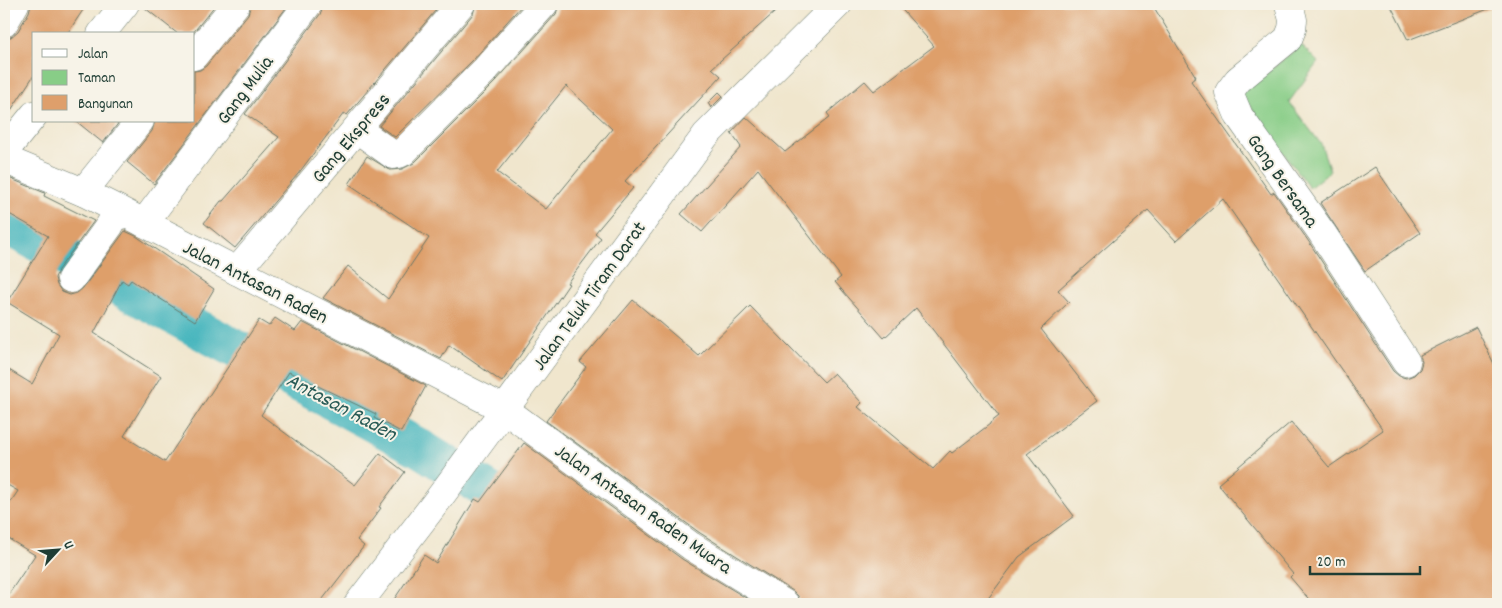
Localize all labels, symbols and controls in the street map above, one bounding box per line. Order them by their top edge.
legend [32,32,195,122]
text: Jalan [78,44,108,66]
street label: Gang Mulia [211,50,282,131]
text: Taman [78,68,115,90]
street label: Gang Ekspress [306,88,398,190]
text: Bangunan [78,94,133,116]
street label: Gang Bersama [1239,129,1325,235]
street label: Jalan Teluk Tiram Darat [527,216,654,377]
street label: Jalan Antasan Raden [177,235,332,332]
water label: Antasan Raden [280,367,402,451]
street label: Jalan Antasan Raden Muara [548,439,737,583]
north arrow [32,526,82,576]
text: U [57,538,78,553]
scale bar [1310,543,1420,575]
text: 20 m [1317,552,1345,574]

